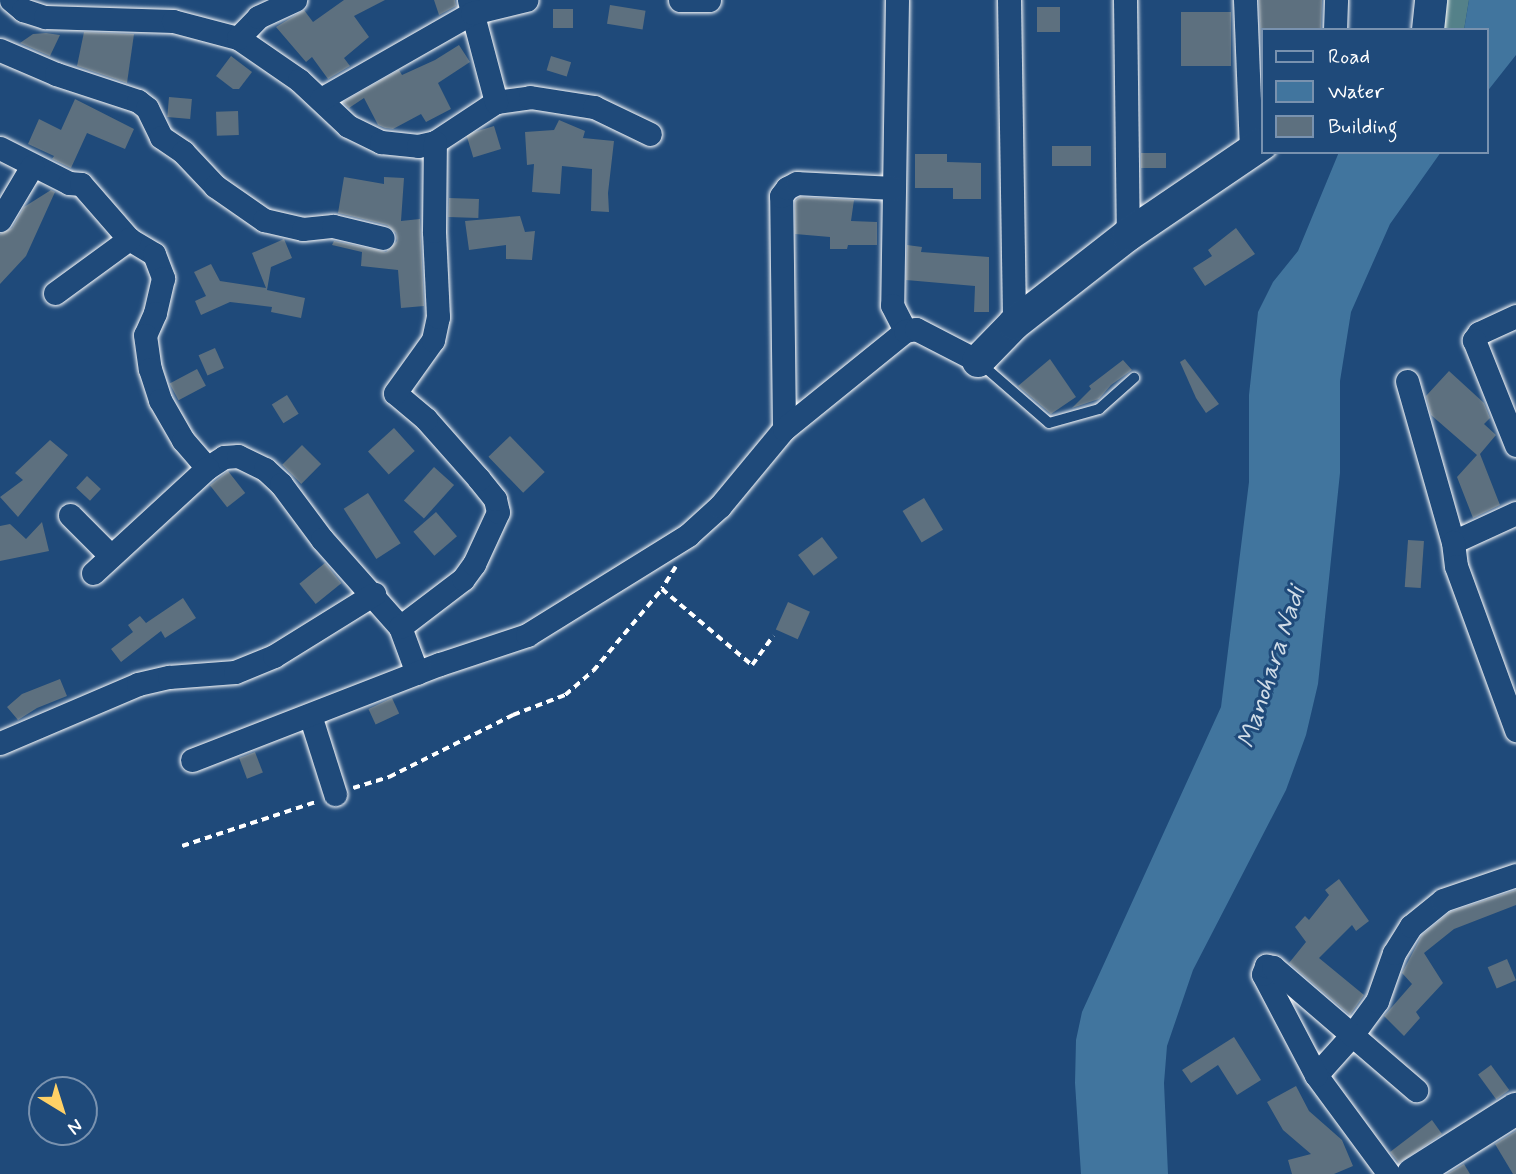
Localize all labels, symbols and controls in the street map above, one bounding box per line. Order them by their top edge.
legend [1260,28,1488,154]
text: Road [1328,43,1370,71]
text: Water [1328,78,1384,106]
text: Building [1328,113,1398,141]
water label: Manohara Nadi [1232,583,1314,753]
north arrow [28,1076,98,1146]
text: N [62,1113,88,1140]

